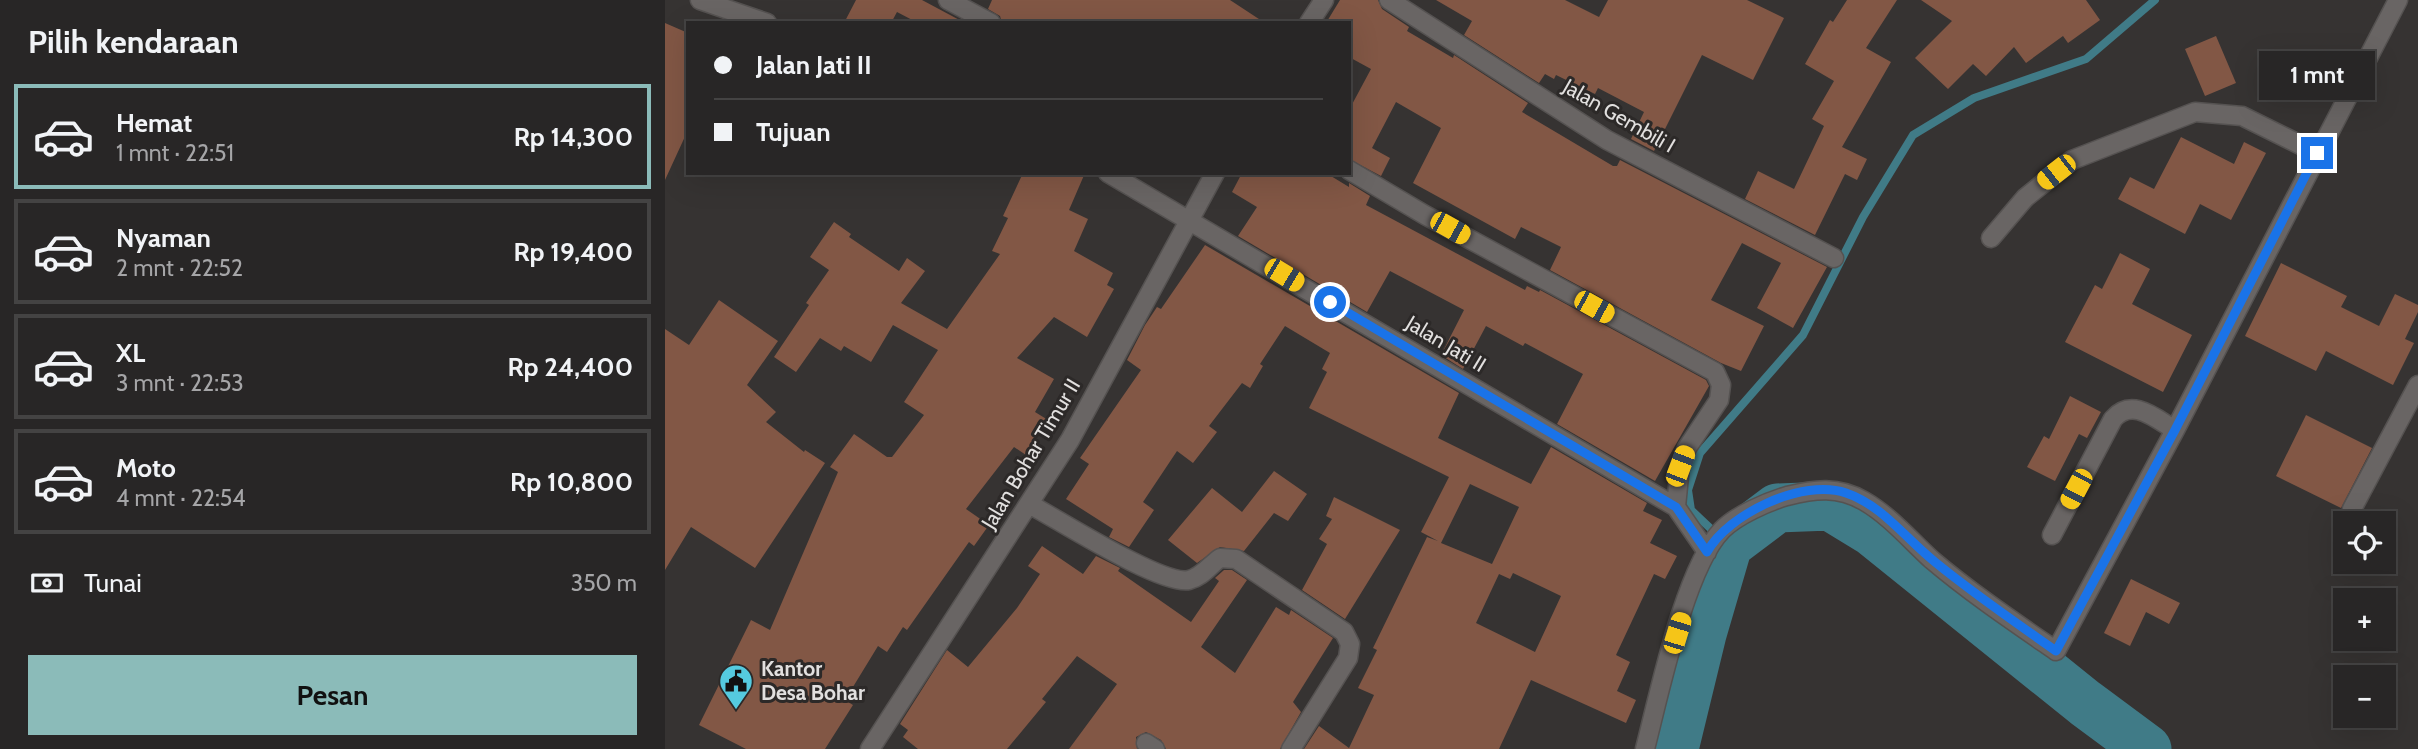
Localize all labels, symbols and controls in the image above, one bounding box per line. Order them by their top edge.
text: Pilih kendaraan [28,22,239,61]
text: Jalan Jati II [756,49,872,81]
callout: 1 mnt [2259,52,2375,100]
text: 1 mnt [2290,61,2344,89]
street label: Jalan Gembili I [1558,73,1680,158]
icon: car [32,105,95,168]
text: Hemat [116,107,192,139]
text: Tujuan [756,116,831,148]
text: Rp 14,300 [514,121,633,153]
route end [2301,137,2333,169]
text: 1 mnt · 22:51 [116,139,234,167]
car [2033,151,2080,193]
car [1427,209,1474,247]
icon: car [32,220,95,283]
text: Nyaman [116,222,211,254]
text: Rp 19,400 [514,236,633,268]
text: 2 mnt · 22:52 [116,254,243,282]
car [1261,255,1308,295]
route start [1314,286,1346,318]
car [1571,288,1618,326]
street label: Jalan Jati II [1401,309,1491,377]
icon: car [32,335,95,398]
text: XL [116,337,145,369]
text: Rp 24,400 [507,351,633,383]
text: 3 mnt · 22:53 [116,369,244,397]
street label: Jalan Bohar Timur II [975,374,1085,534]
car [1663,443,1698,489]
icon: car [32,450,95,513]
text: Moto [116,452,176,484]
text: Rp 10,800 [510,466,633,498]
car [2057,466,2096,512]
text: 4 mnt · 22:54 [116,484,246,512]
map controls [2333,511,2396,728]
button: locate [2333,511,2396,574]
icon: cash [28,564,66,602]
text: Tunai [84,567,142,599]
text: 350 m [571,569,637,597]
button: + [2333,588,2396,651]
car [1661,610,1694,656]
button: Pesan [28,655,637,735]
place label: Kantor Desa Bohar [761,656,865,705]
public building icon: Kantor Desa Bohar [717,662,755,711]
button: − [2333,665,2396,728]

